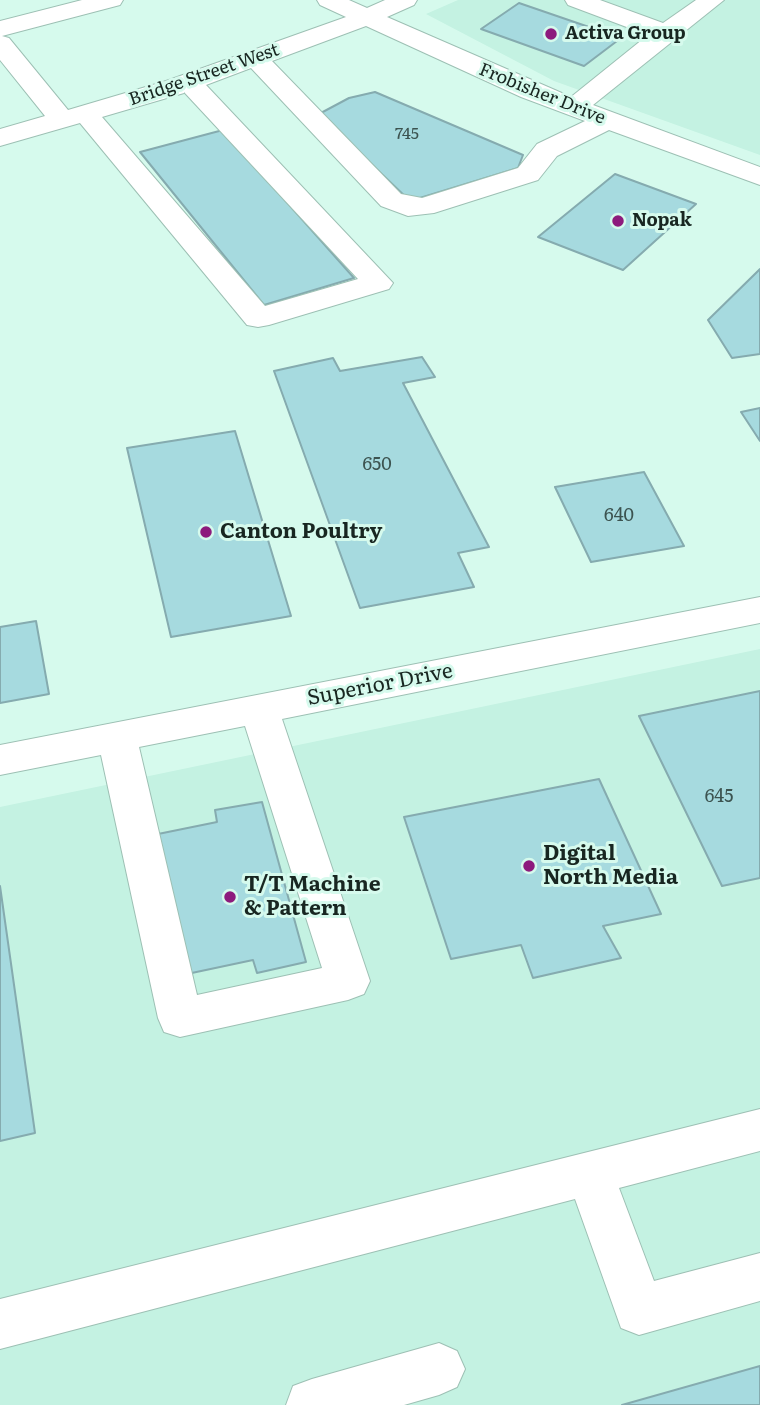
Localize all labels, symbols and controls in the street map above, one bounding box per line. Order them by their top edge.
place label: Activa Group [565,23,686,45]
marker: Activa Group [543,26,559,42]
street label: Bridge Street West [126,39,282,111]
street label: Frobisher Drive [476,59,608,129]
house number: 745 [395,124,419,144]
place label: Nopak [632,210,692,232]
marker: Nopak [610,213,626,229]
house number: 650 [362,454,392,476]
house number: 640 [604,505,634,527]
place label: Canton Poultry [220,519,382,545]
marker: Canton Poultry [198,524,214,540]
street label: Superior Drive [305,659,455,711]
house number: 645 [705,786,733,808]
place label: Digital North Media [543,841,678,891]
marker: Digital North Media [521,858,537,874]
place label: T/T Machine & Pattern [244,872,381,922]
marker: T/T Machine & Pattern [222,889,238,905]

